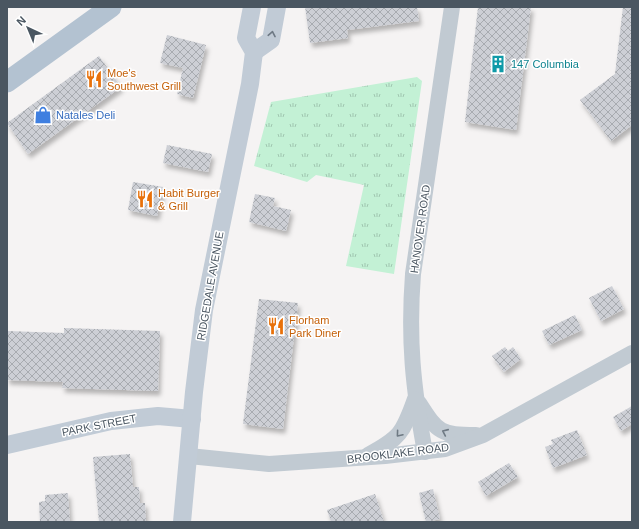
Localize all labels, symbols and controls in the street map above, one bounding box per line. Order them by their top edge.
north arrow [8,8,48,48]
text: N [14,14,28,28]
one-way arrow [267,30,276,37]
building icon: 147 Columbia [488,54,508,74]
place label: 147 Columbia [511,58,580,70]
place label: Moe's Southwest Grill [107,67,181,92]
restaurant icon: Moe's Southwest Grill [84,69,104,89]
shop icon: Natales Deli [33,105,53,125]
place label: Natales Deli [56,109,115,121]
street label: HANOVER ROAD [408,184,432,274]
place label: Habit Burger & Grill [158,187,220,212]
restaurant icon: Habit Burger & Grill [135,189,155,209]
street label: RIDGEDALE AVENUE [195,231,225,341]
place label: Florham Park Diner [289,314,341,339]
restaurant icon: Florham Park Diner [266,316,286,336]
street label: PARK STREET [61,412,138,438]
one-way arrow [442,429,449,437]
one-way arrow [396,430,403,437]
street label: BROOKLAKE ROAD [346,441,450,465]

